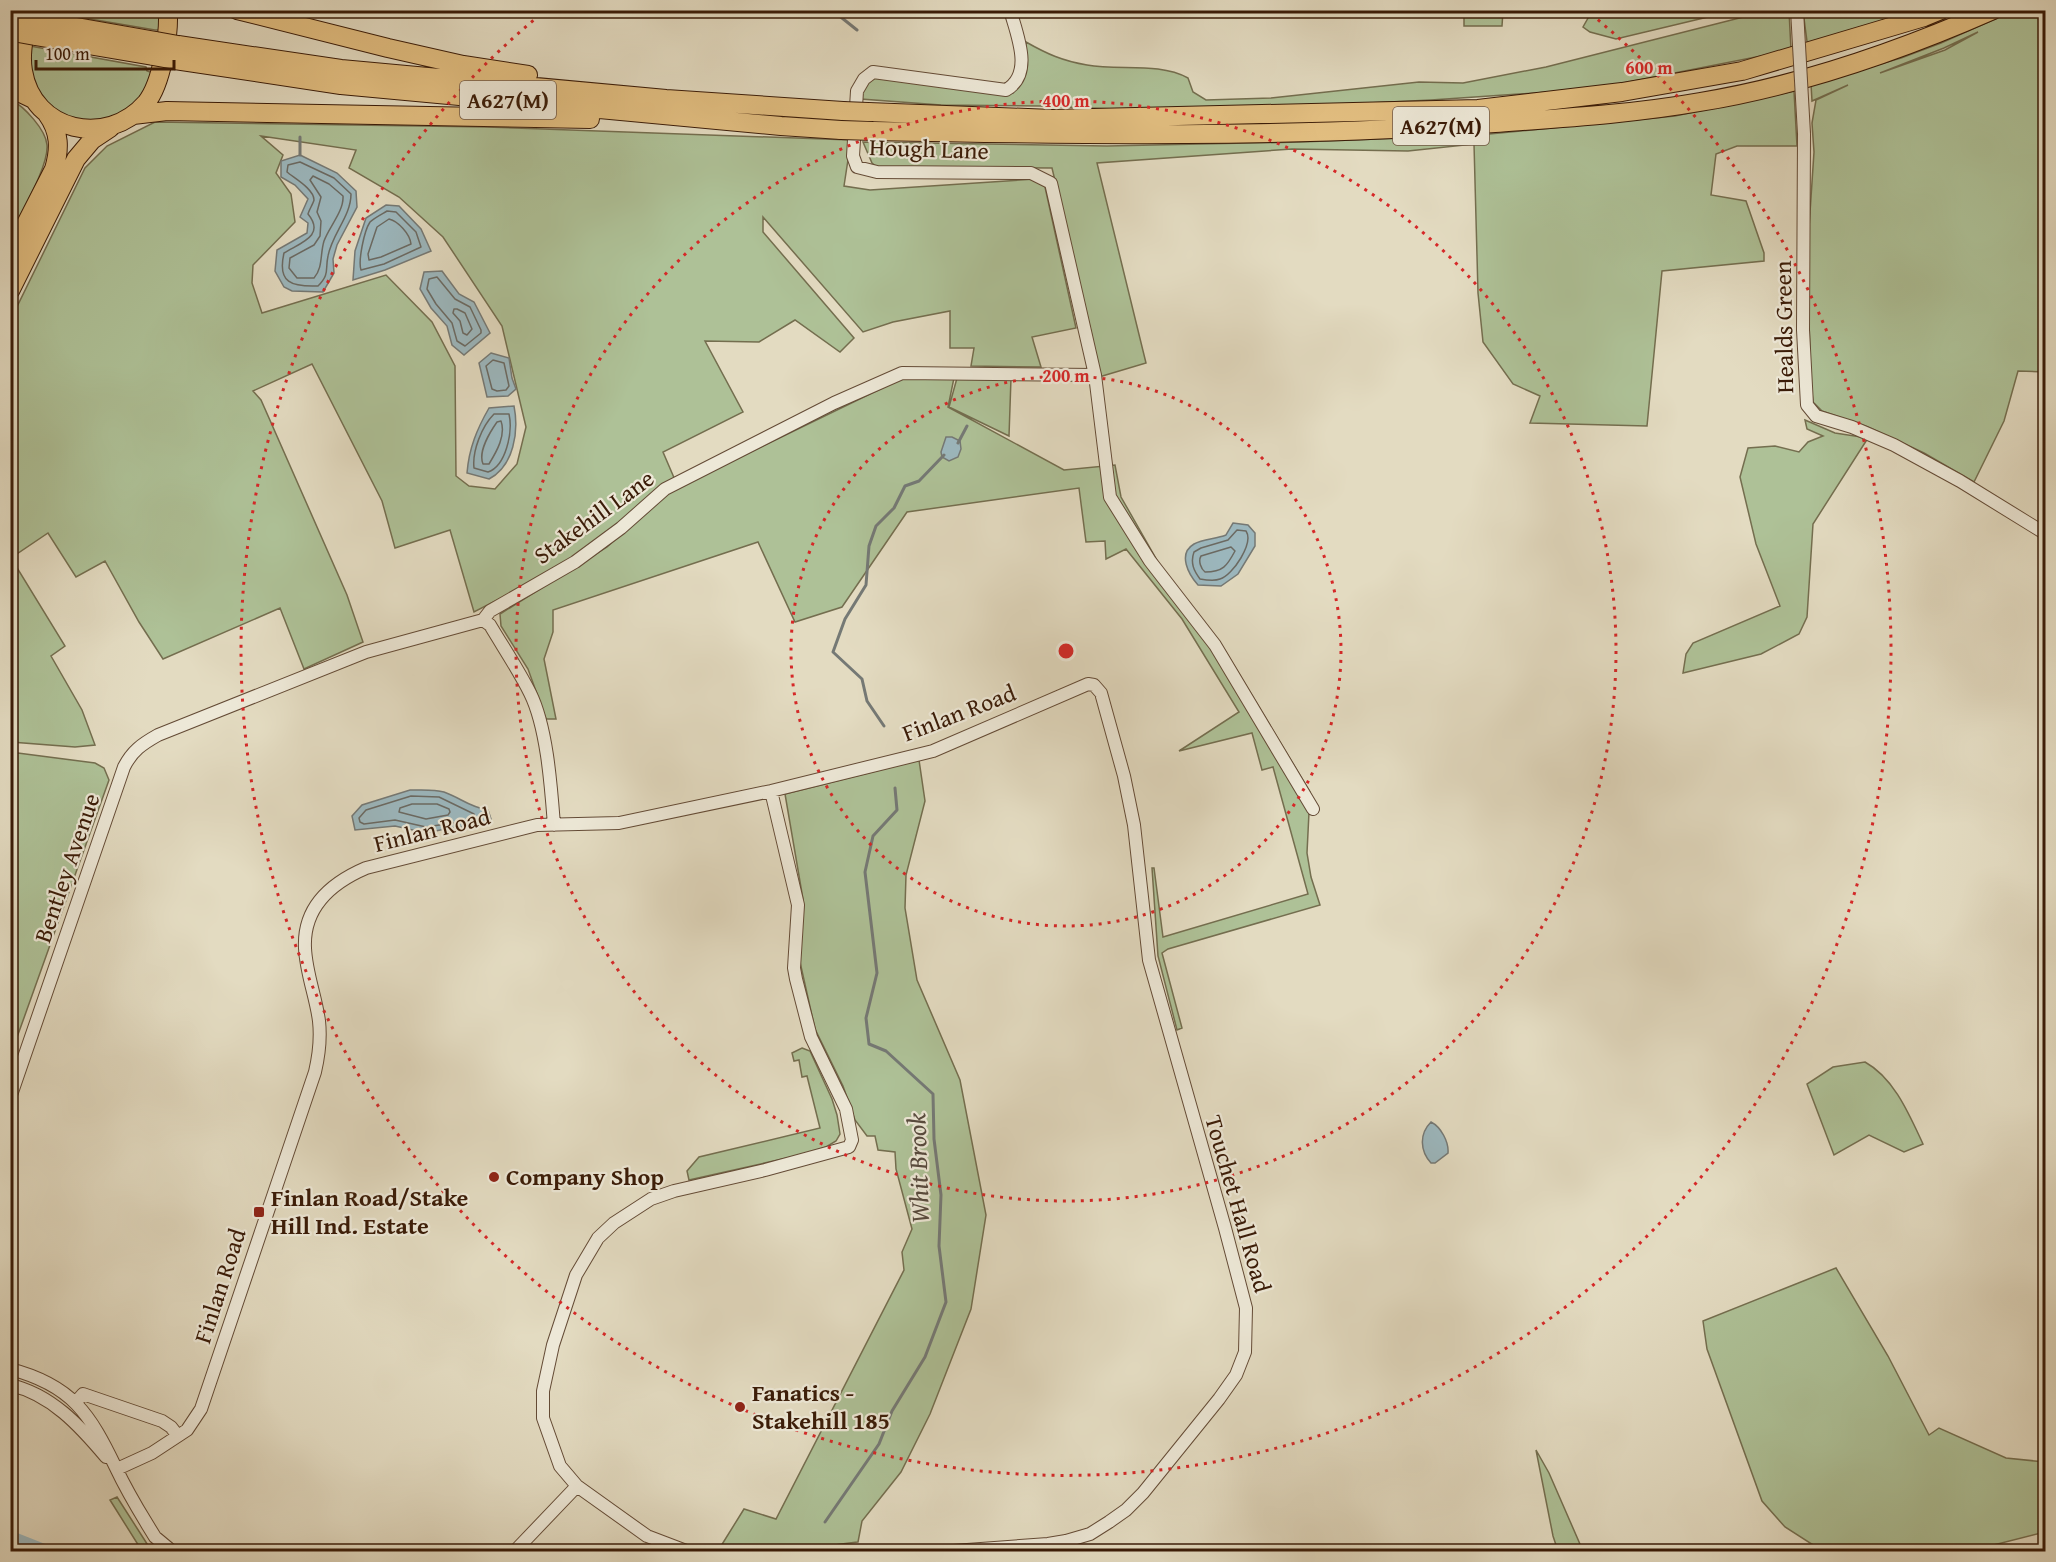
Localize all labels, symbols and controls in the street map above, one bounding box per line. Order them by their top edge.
scale bar [36,33,174,71]
text: 100 m [45,40,90,67]
text: 600 m [1625,54,1673,81]
road number: A627(M) [460,81,556,119]
text: 400 m [1042,87,1090,114]
road number: A627(M) [1393,107,1489,145]
street label: Hough Lane [869,129,989,168]
street label: Healds Green [1765,260,1802,394]
text: 200 m [1042,362,1090,389]
street label: Stakehill Lane [526,461,661,572]
centre of rings [1056,641,1076,661]
street label: Finlan Road [897,675,1021,750]
street label: Bentley Avenue [25,788,108,947]
street label: Finlan Road [370,798,494,861]
street label: Touchet Hall Road [1196,1111,1281,1297]
water label: Whit Brook [896,1112,939,1224]
place label: Company Shop [506,1159,664,1194]
marker: Company Shop [487,1170,501,1184]
place label: Finlan Road/Stake Hill Ind. Estate [271,1180,469,1243]
marker: Finlan Road/Stake Hill Ind. Estate [252,1205,266,1219]
street label: Finlan Road [184,1224,255,1348]
place label: Fanatics - Stakehill 185 [752,1375,890,1438]
marker: Fanatics - Stakehill 185 [733,1400,747,1414]

